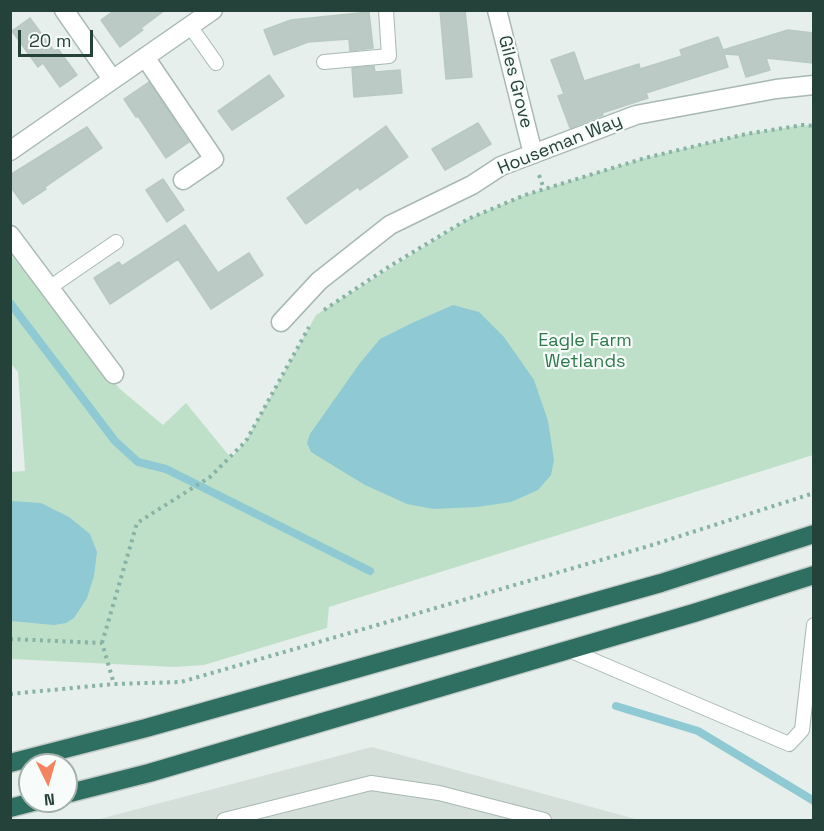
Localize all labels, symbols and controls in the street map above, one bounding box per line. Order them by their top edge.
scale bar [21,18,96,56]
text: 20 m [29,29,72,52]
street label: Giles Grove [493,34,537,130]
street label: Houseman Way [495,110,625,180]
park label: Eagle Farm Wetlands [538,330,632,372]
north arrow [18,753,78,813]
text: N [43,789,56,810]

